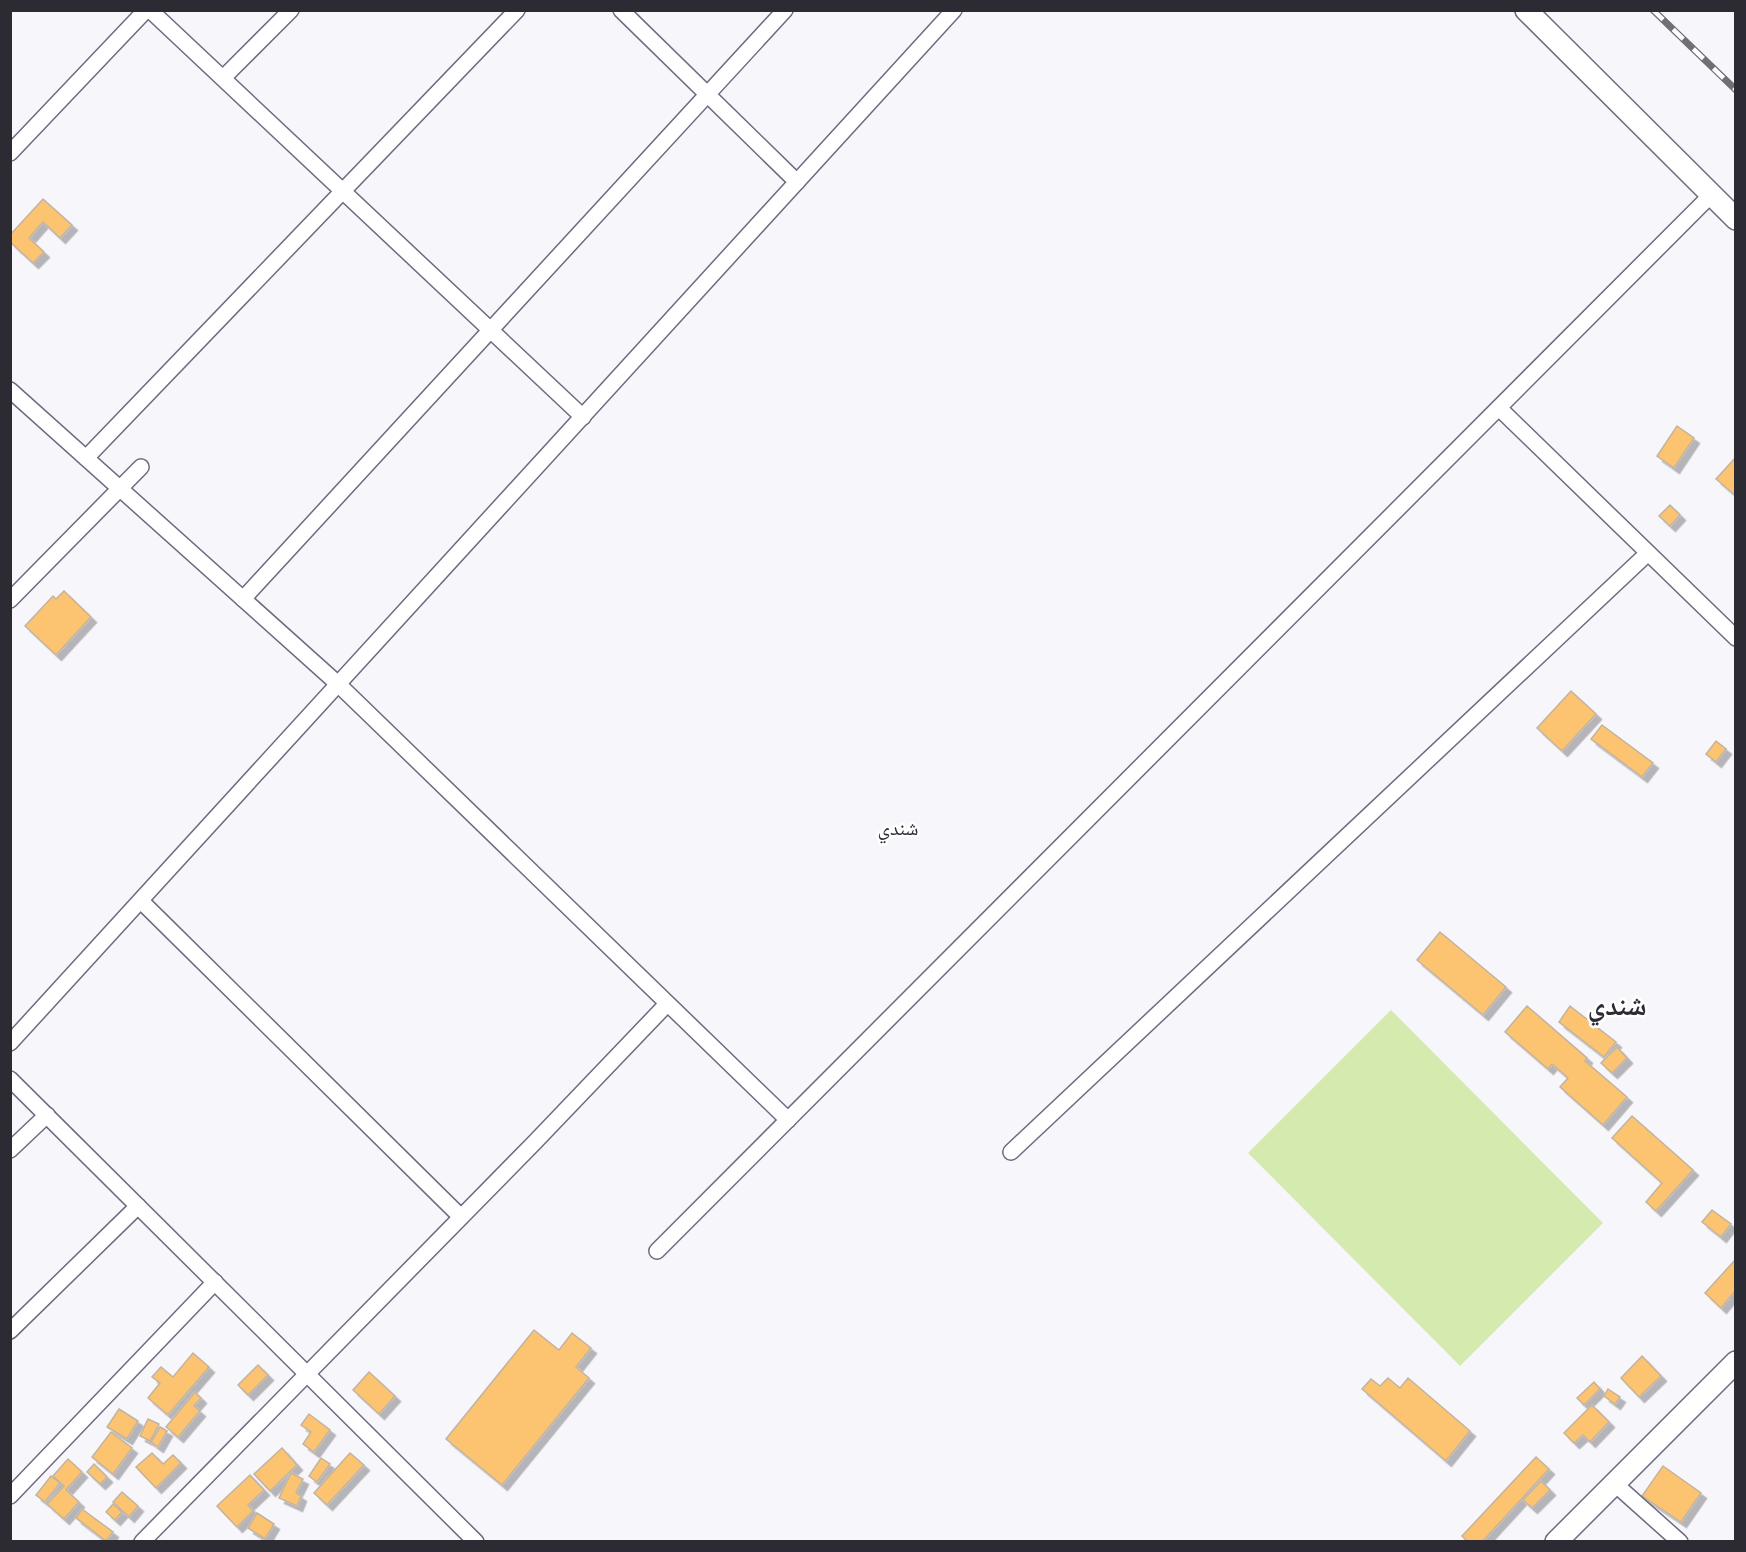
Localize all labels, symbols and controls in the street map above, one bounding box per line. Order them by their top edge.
district label: شندي [878,815,918,844]
district label: شندي [1587,987,1647,1027]

